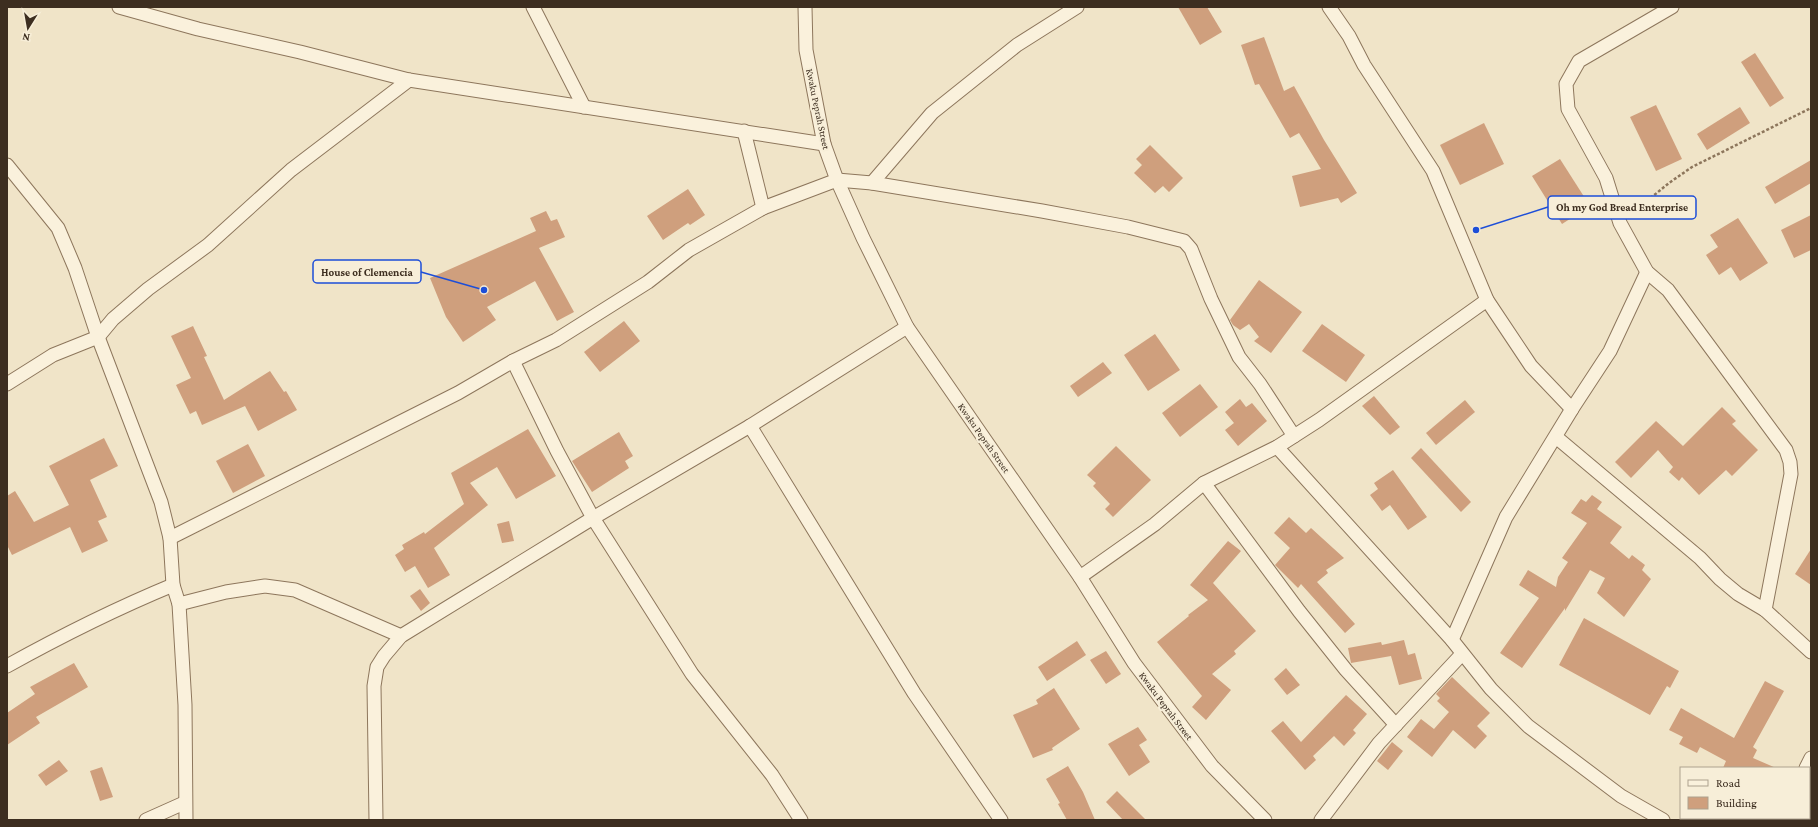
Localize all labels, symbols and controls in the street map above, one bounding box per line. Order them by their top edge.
north arrow [8,8,48,48]
text: N [21,31,31,44]
street label: Kwaku Peprah Street [804,68,832,151]
callout: Oh my God Bread Enterprise [1548,196,1696,219]
text: Oh my God Bread Enterprise [1556,201,1688,213]
callout: House of Clemencia [313,260,421,283]
text: House of Clemencia [321,266,414,278]
street label: Kwaku Peprah Street [956,401,1013,475]
street label: Kwaku Peprah Street [1137,670,1196,743]
legend [1680,767,1810,819]
text: Road [1716,776,1741,790]
text: Building [1716,796,1757,810]

